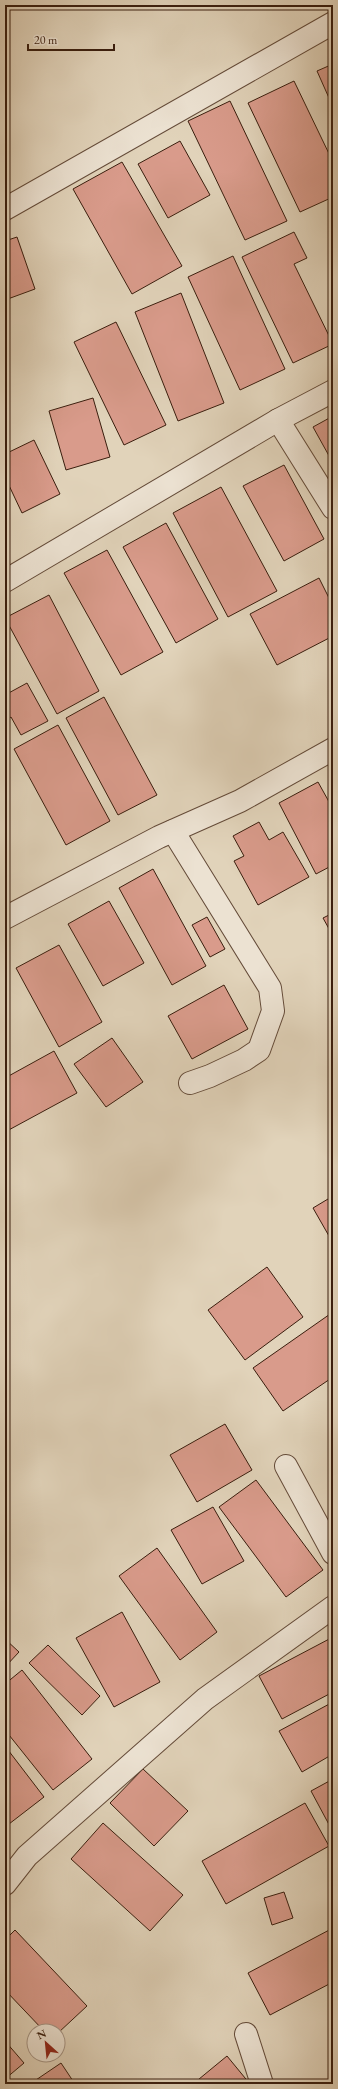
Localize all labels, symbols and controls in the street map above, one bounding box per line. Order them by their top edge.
scale bar [28,26,114,52]
text: 20 m [34,32,58,48]
north arrow [26,2023,66,2063]
text: N [34,2026,49,2042]

